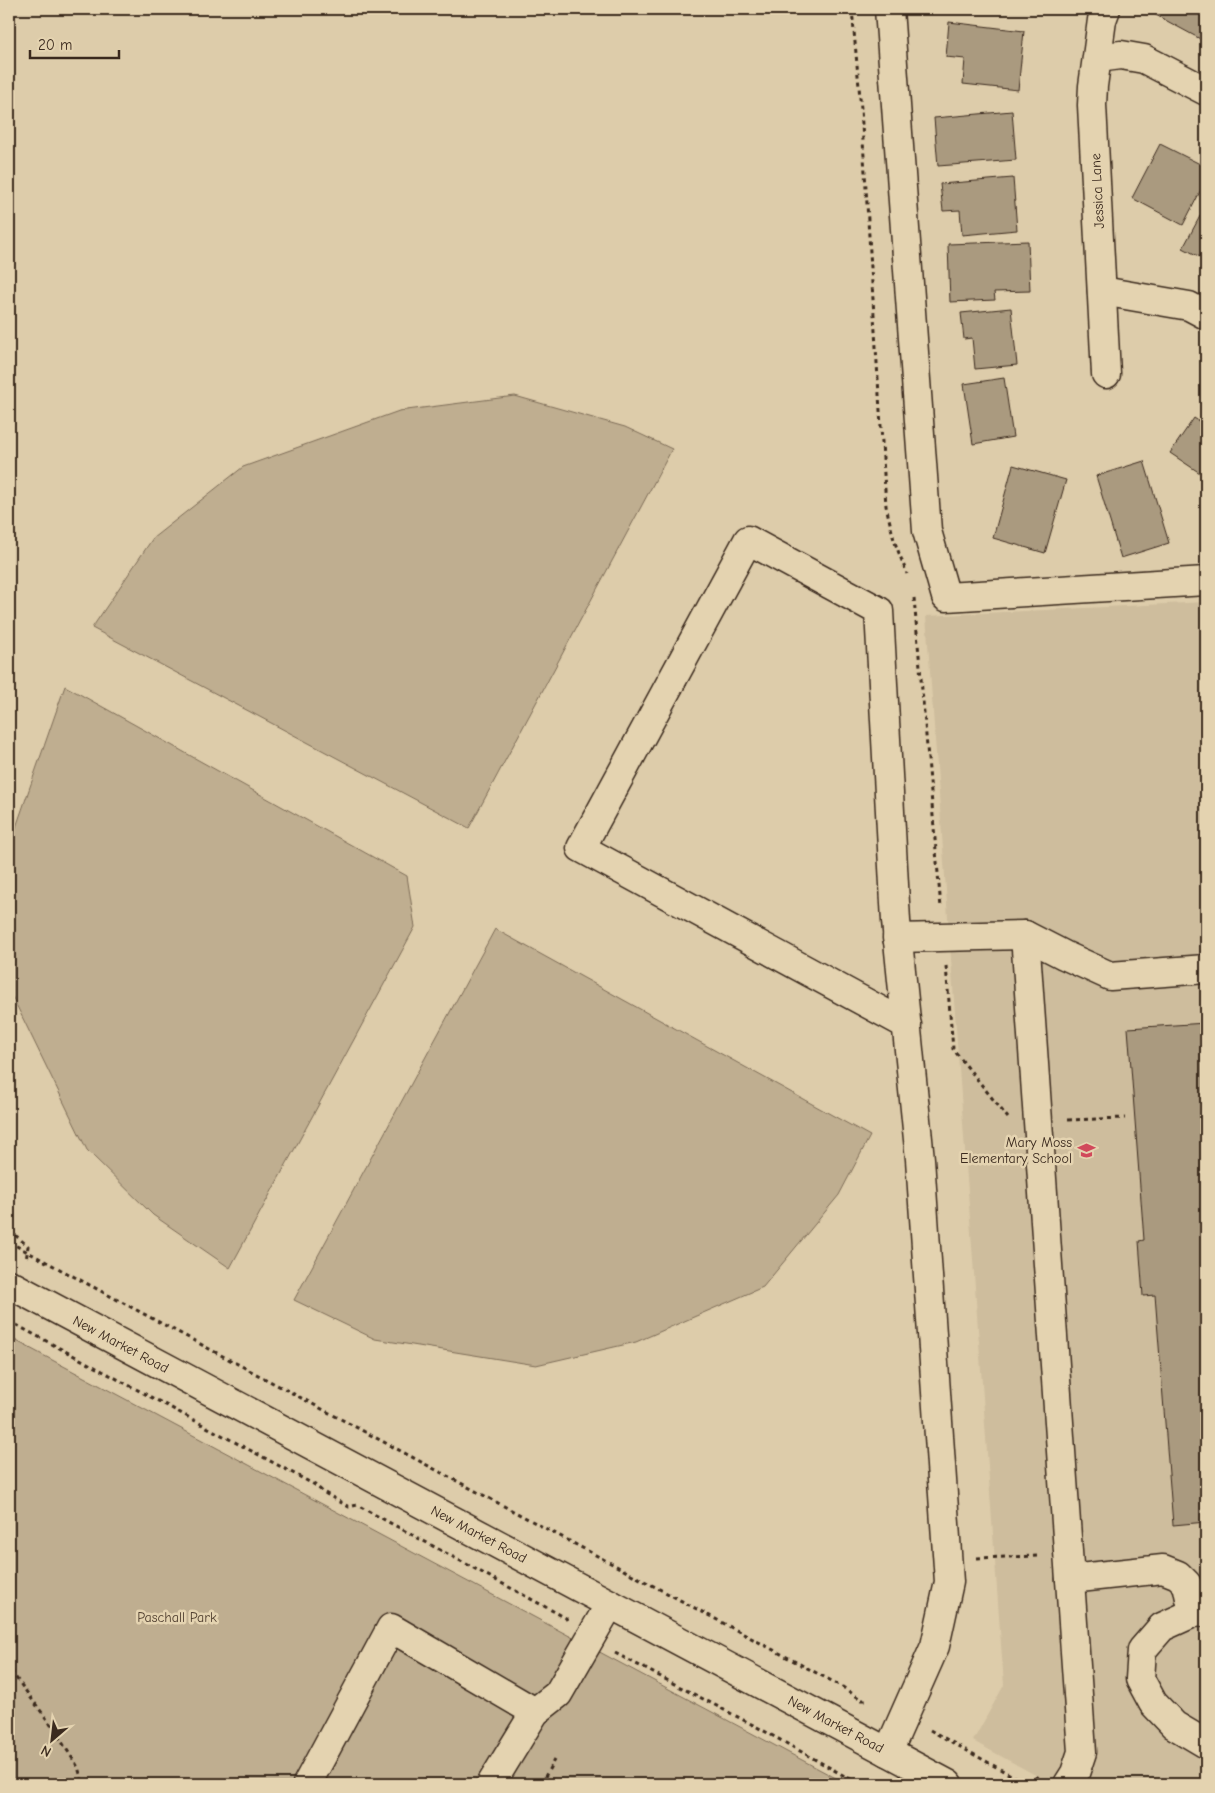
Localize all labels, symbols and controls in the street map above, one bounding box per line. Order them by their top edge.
scale bar [30,28,119,60]
text: 20 m [38,36,72,54]
street label: Jessica Lane [1087,153,1108,229]
place label: Mary Moss Elementary School [960,1134,1072,1167]
school or university icon: Mary Moss Elementary School [1076,1140,1096,1160]
street label: New Market Road [70,1312,172,1377]
street label: New Market Road [428,1502,530,1567]
park label: Paschall Park [137,1609,217,1626]
street label: New Market Road [785,1692,887,1757]
north arrow [28,1716,78,1766]
text: N [38,1741,54,1761]

